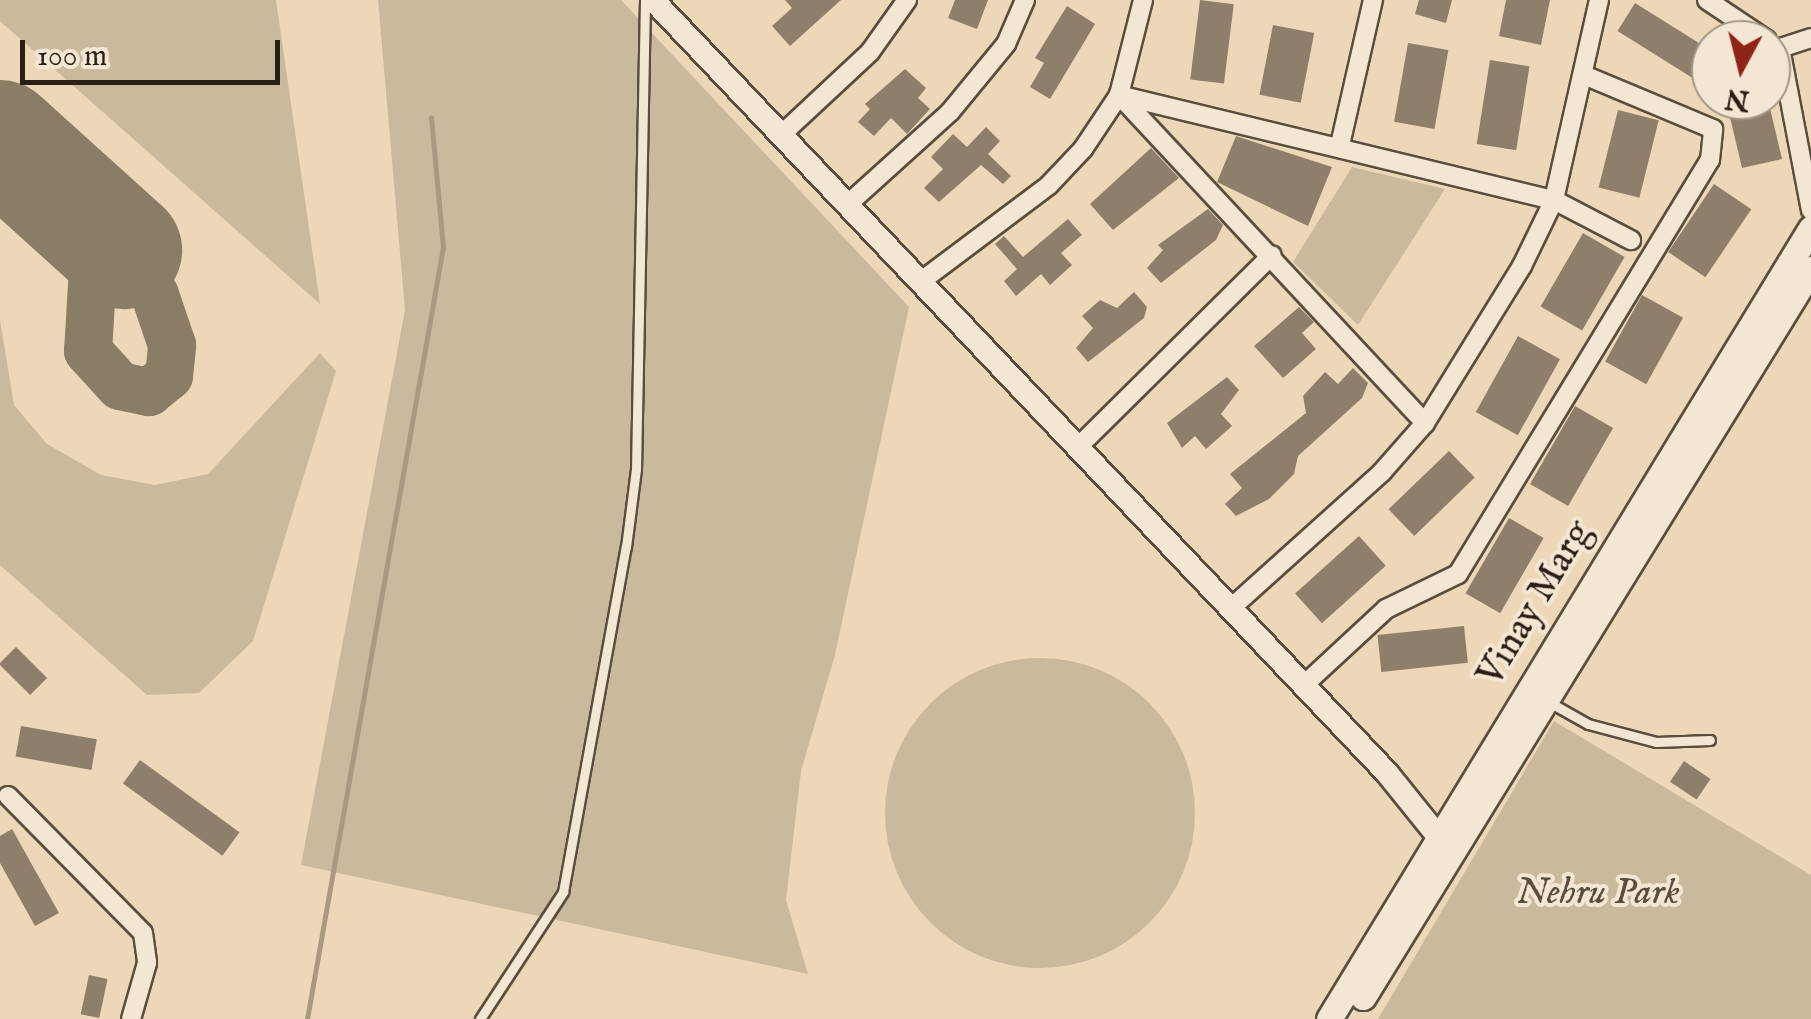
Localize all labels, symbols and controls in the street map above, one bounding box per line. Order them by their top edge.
scale bar [25,20,285,82]
north arrow [1691,20,1791,120]
text: 100 m [37,38,107,76]
text: N [1723,79,1752,117]
street label: Vinay Marg [1469,513,1603,695]
park label: Nehru Park [1516,871,1680,917]

